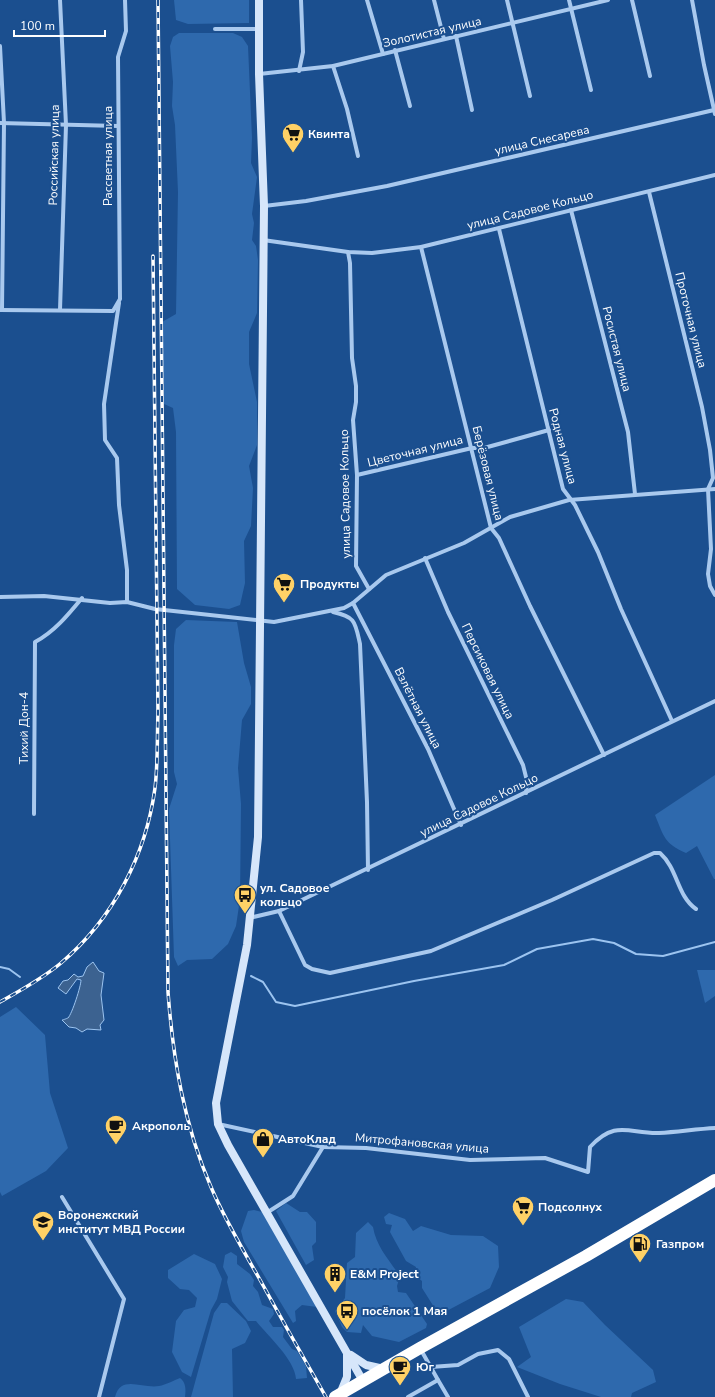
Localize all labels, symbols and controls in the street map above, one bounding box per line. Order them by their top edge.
scale bar [14,12,105,38]
street label: Золотистая улица [381,13,483,51]
text: 100 m [20,18,55,34]
street label: Российская улица [45,104,63,206]
street label: Рассветная улица [100,106,116,206]
supermarket icon: Квинта [280,121,306,154]
street label: улица Снесарева [493,121,591,159]
place label: Квинта [308,126,350,142]
street label: улица Садовое Кольцо [465,187,595,233]
street label: Проточная улица [671,270,711,370]
street label: Росистая улица [599,305,635,393]
street label: Родная улица [545,406,581,486]
street label: Берёзовая улица [469,424,507,522]
street label: улица Садовое Кольцо [336,429,354,559]
street label: Цветочная улица [366,431,464,471]
supermarket icon: Продукты [271,571,297,604]
place label: Продукты [300,576,359,592]
street label: Персиковая улица [458,621,518,721]
street label: Взлётная улица [391,665,445,751]
street label: Тихий Дон-4 [16,692,32,764]
street label: улица Садовое Кольцо [417,769,541,841]
place label: ул. Садовое кольцо [260,880,330,910]
bus stop icon: ул. Садовое кольцо [232,882,258,915]
cafe icon: Акрополь [103,1113,129,1146]
place label: Акрополь [132,1118,190,1134]
shop icon: АвтоКлад [250,1126,276,1159]
street label: Митрофановская улица [354,1129,490,1157]
place label: АвтоКлад [278,1131,337,1147]
supermarket icon: Подсолнух [510,1194,536,1227]
place label: Подсолнух [538,1199,602,1215]
place label: Воронежский институт МВД России [58,1207,185,1237]
school or university icon: Воронежский институт МВД России [30,1209,56,1242]
fuel station icon: Газпром [627,1231,653,1264]
place label: Газпром [656,1236,704,1252]
building icon: E&M Project [322,1261,348,1294]
place label: E&M Project [350,1266,419,1282]
bus stop icon: посёлок 1 Мая [334,1298,360,1331]
place label: посёлок 1 Мая [362,1303,447,1319]
cafe icon: Юг [387,1354,413,1387]
place label: Юг [416,1359,435,1375]

